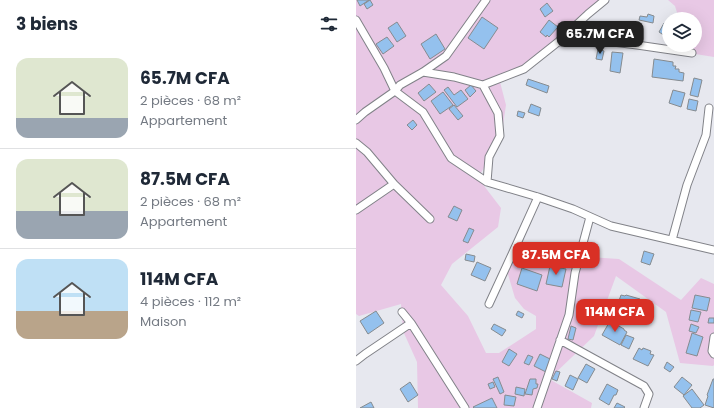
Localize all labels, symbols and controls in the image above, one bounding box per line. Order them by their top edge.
text: 3 biens [16,12,78,36]
map controls [662,12,702,52]
button: layers [662,12,702,52]
icon: filters [318,13,340,35]
pin: 65.7M CFA [554,21,646,55]
text: 65.7M CFA [566,24,634,43]
text: 65.7M CFA [140,66,230,90]
icon: home [48,74,96,122]
text: 2 pièces · 68 m² [140,91,241,110]
text: Appartement [140,111,227,130]
text: 87.5M CFA [140,167,230,191]
icon: home [48,175,96,223]
text: 2 pièces · 68 m² [140,192,241,211]
text: Appartement [140,212,227,231]
pin: 87.5M CFA [510,242,602,276]
text: 87.5M CFA [522,245,590,264]
text: 114M CFA [140,267,218,291]
icon: home [48,275,96,323]
text: 4 pièces · 112 m² [140,292,241,311]
pin: 114M CFA [574,299,656,333]
text: 114M CFA [585,302,645,321]
text: Maison [140,312,187,331]

